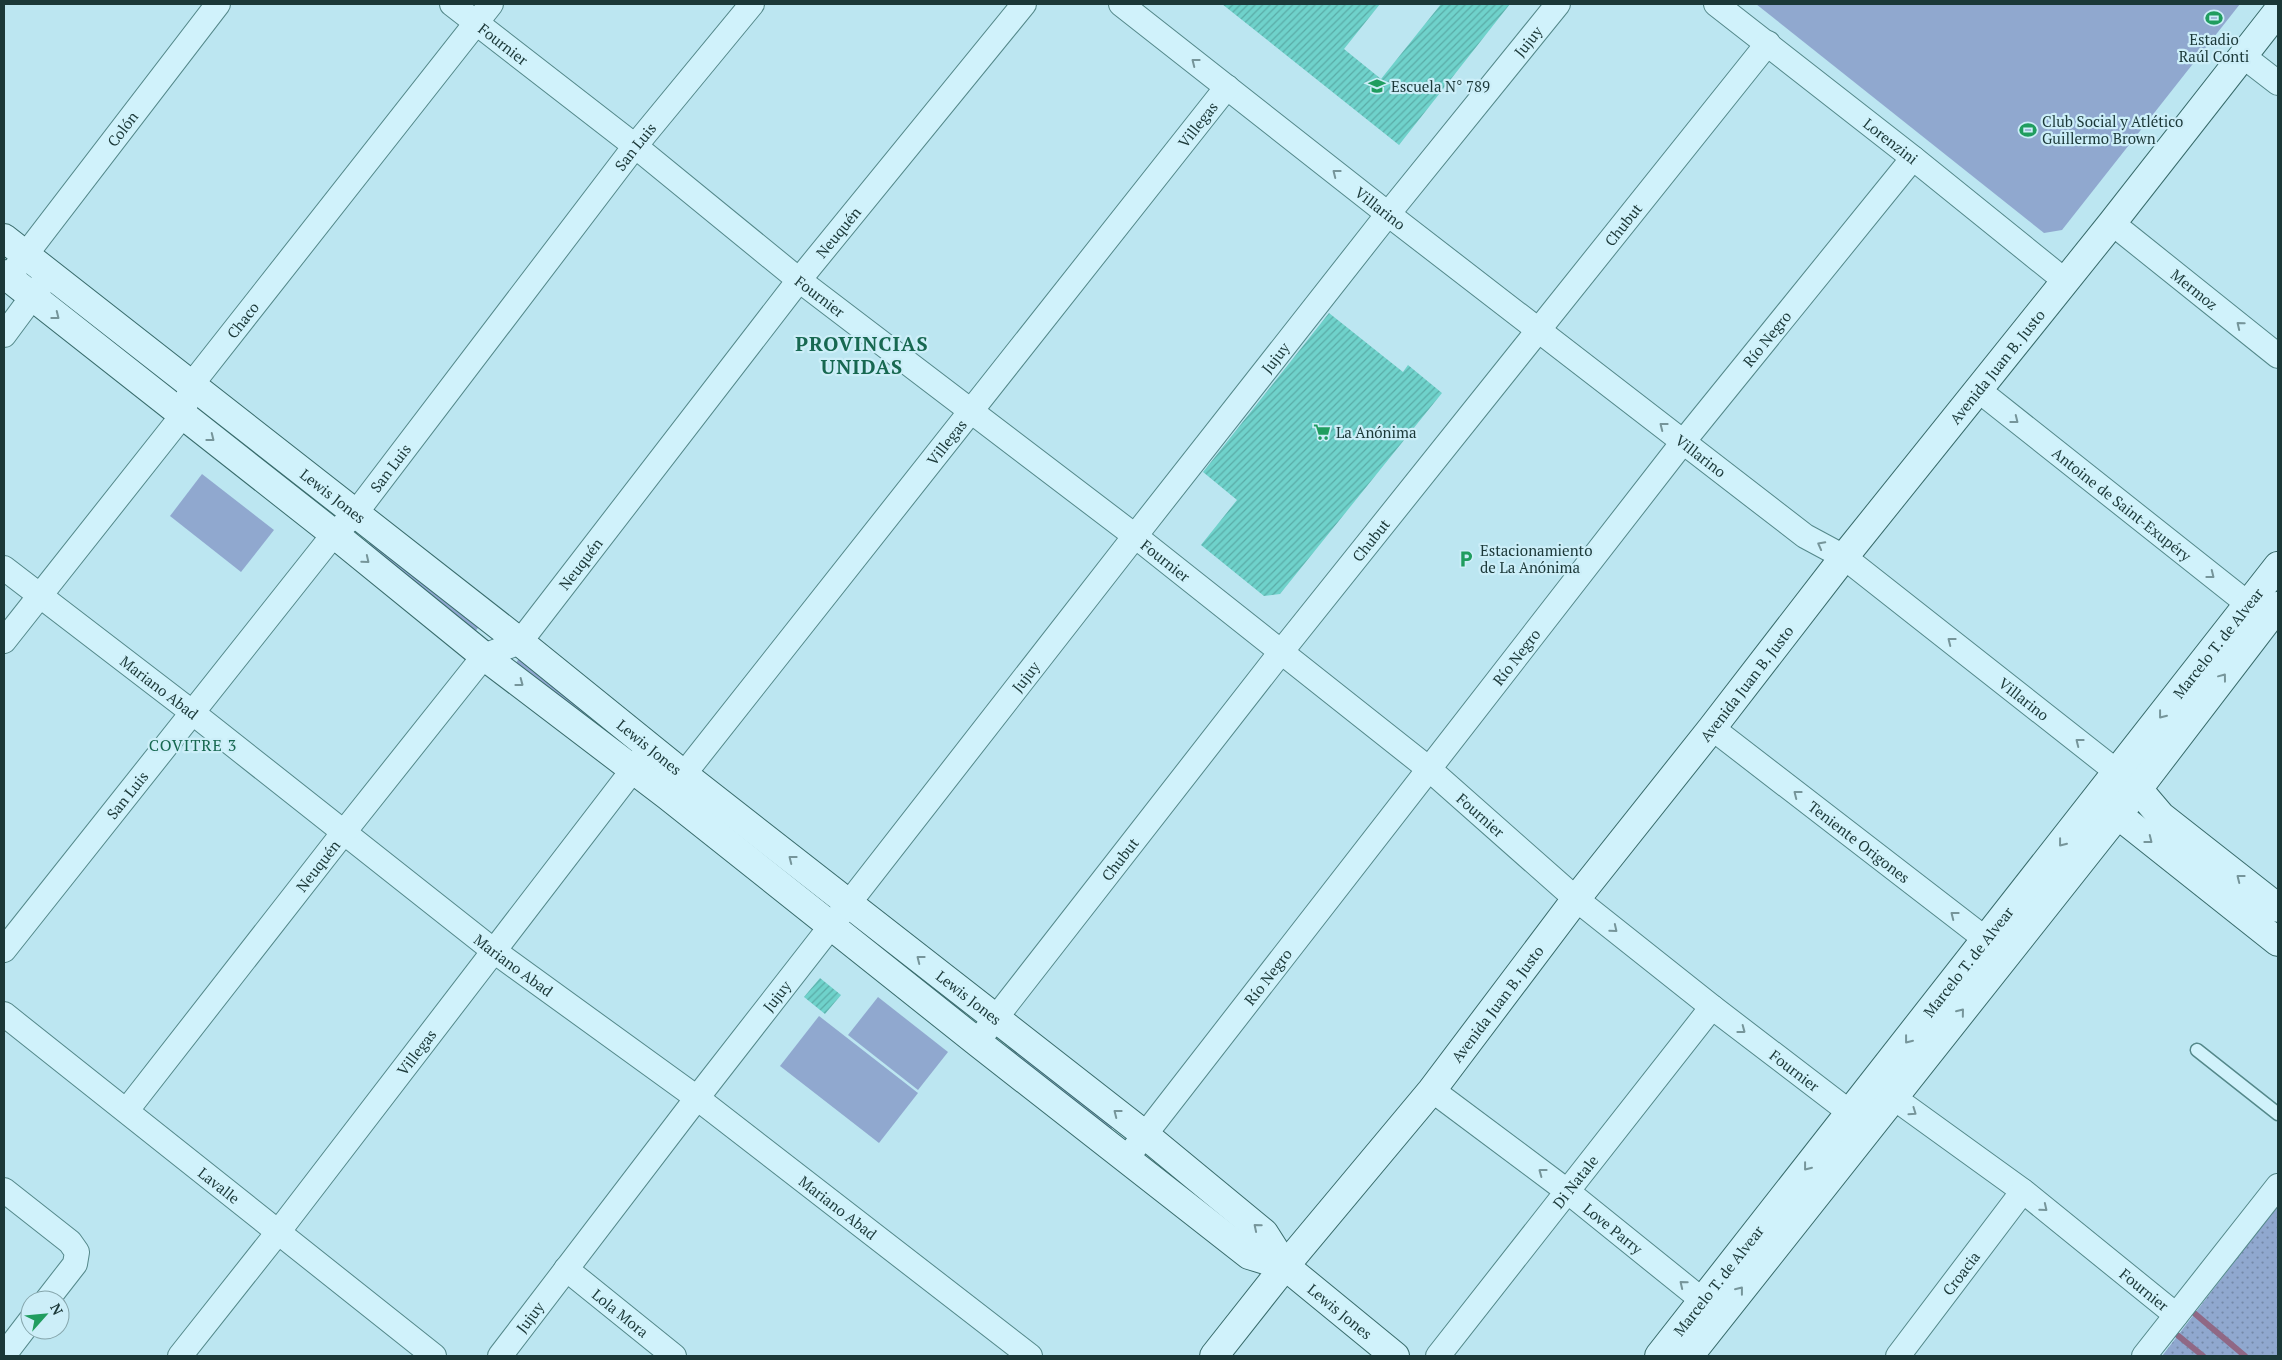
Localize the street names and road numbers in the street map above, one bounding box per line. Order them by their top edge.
street label: Fournier [474,18,532,70]
street label: Jujuy [1509,21,1547,61]
street label: Villegas [1173,97,1222,151]
street label: Colón [102,107,142,150]
street label: Lorenzini [1860,113,1922,168]
street label: San Luis [610,118,660,175]
street label: Villarino [1351,182,1410,234]
street label: Chubut [1600,198,1646,250]
street label: Neuquén [811,202,865,262]
street label: Mermoz [2167,264,2222,314]
street label: Fournier [791,271,849,322]
street label: Chaco [222,298,263,342]
street label: Avenida Juan B. Justo [1945,305,2049,428]
street label: Río Negro [1738,306,1795,371]
street label: Jujuy [1257,338,1294,377]
street label: Villegas [922,415,971,469]
street label: Villarino [1671,430,1730,482]
street label: San Luis [365,439,415,496]
street label: Antoine de Saint-Exupéry [2048,443,2196,566]
street label: Lewis Jones [296,464,370,528]
street label: Chubut [1347,514,1394,565]
street label: Neuquén [554,534,607,594]
street label: Fournier [1137,535,1195,586]
street label: Marcelo T. de Alvear [2168,583,2267,702]
street label: Avenida Juan B. Justo [1695,621,1798,746]
street label: Río Negro [1488,624,1544,689]
street label: Mariano Abad [116,651,203,724]
street label: Jujuy [1007,657,1044,696]
street label: Villarino [1995,673,2053,725]
street label: Lewis Jones [613,715,686,779]
street label: San Luis [102,767,152,823]
street label: Fournier [1453,788,1509,841]
street label: Teniente Origones [1804,796,1914,887]
street label: Chubut [1097,833,1143,885]
street label: Neuquén [291,836,344,896]
street label: Marcelo T. de Alvear [1918,902,2018,1021]
street label: Mariano Abad [470,929,557,1001]
street label: Avenida Juan B. Justo [1446,941,1548,1066]
street label: Río Negro [1239,944,1296,1009]
street label: Lewis Jones [932,966,1006,1029]
street label: Jujuy [758,976,795,1016]
street label: Villegas [392,1025,440,1079]
street label: Fournier [1766,1045,1824,1096]
street label: Di Natale [1548,1151,1602,1212]
street label: Lavalle [194,1163,244,1208]
street label: Mariano Abad [795,1171,881,1244]
street label: Love Parry [1579,1198,1647,1259]
street label: Marcelo T. de Alvear [1669,1221,1768,1340]
street label: Croacia [1938,1247,1984,1299]
street label: Fournier [2116,1264,2173,1316]
street label: Lewis Jones [1304,1279,1377,1344]
street label: Lola Mora [588,1284,653,1342]
street label: Jujuy [511,1297,548,1337]

